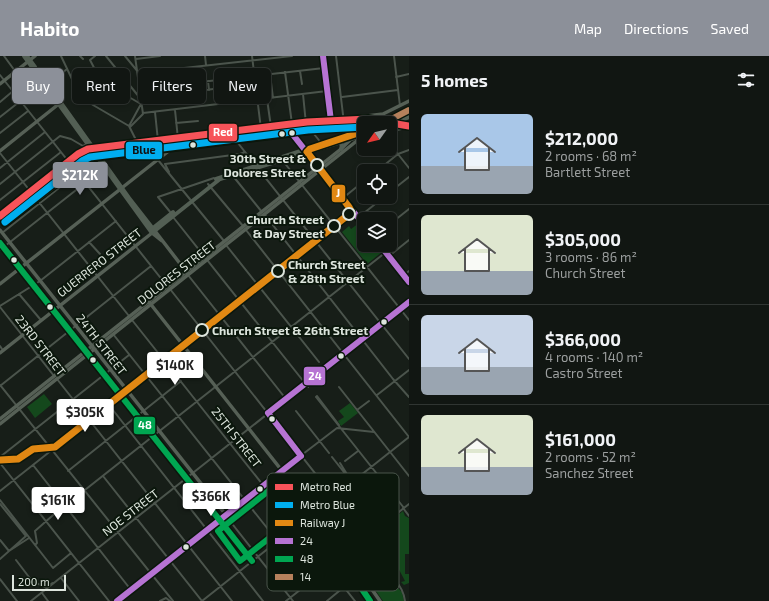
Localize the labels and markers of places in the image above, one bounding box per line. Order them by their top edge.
unlabelled marker [287,128,297,138]
unlabelled marker [277,129,287,139]
unlabelled marker [188,140,198,150]
place label: 30th Street & Dolores Street [224,151,306,179]
marker: 30th Street & Dolores Street [310,158,324,172]
pin: $212K [52,162,108,196]
unlabelled marker [342,207,356,221]
place label: Church Street & Day Street [246,212,324,241]
marker: Church Street & Day Street [327,219,341,233]
unlabelled marker [9,255,19,265]
place label: Church Street & 28th Street [288,257,366,285]
marker: Church Street & 28th Street [271,264,285,278]
unlabelled marker [45,302,55,312]
unlabelled marker [379,317,389,327]
marker: Church Street & 26th Street [195,323,209,337]
place label: Church Street & 26th Street [212,323,368,337]
unlabelled marker [336,351,346,361]
pin: $140K [147,352,203,386]
unlabelled marker [88,355,98,365]
pin: $305K [57,399,113,433]
unlabelled marker [267,414,277,424]
pin: $366K [183,483,239,517]
unlabelled marker [255,484,265,494]
pin: $161K [30,487,86,521]
unlabelled marker [181,542,191,552]

